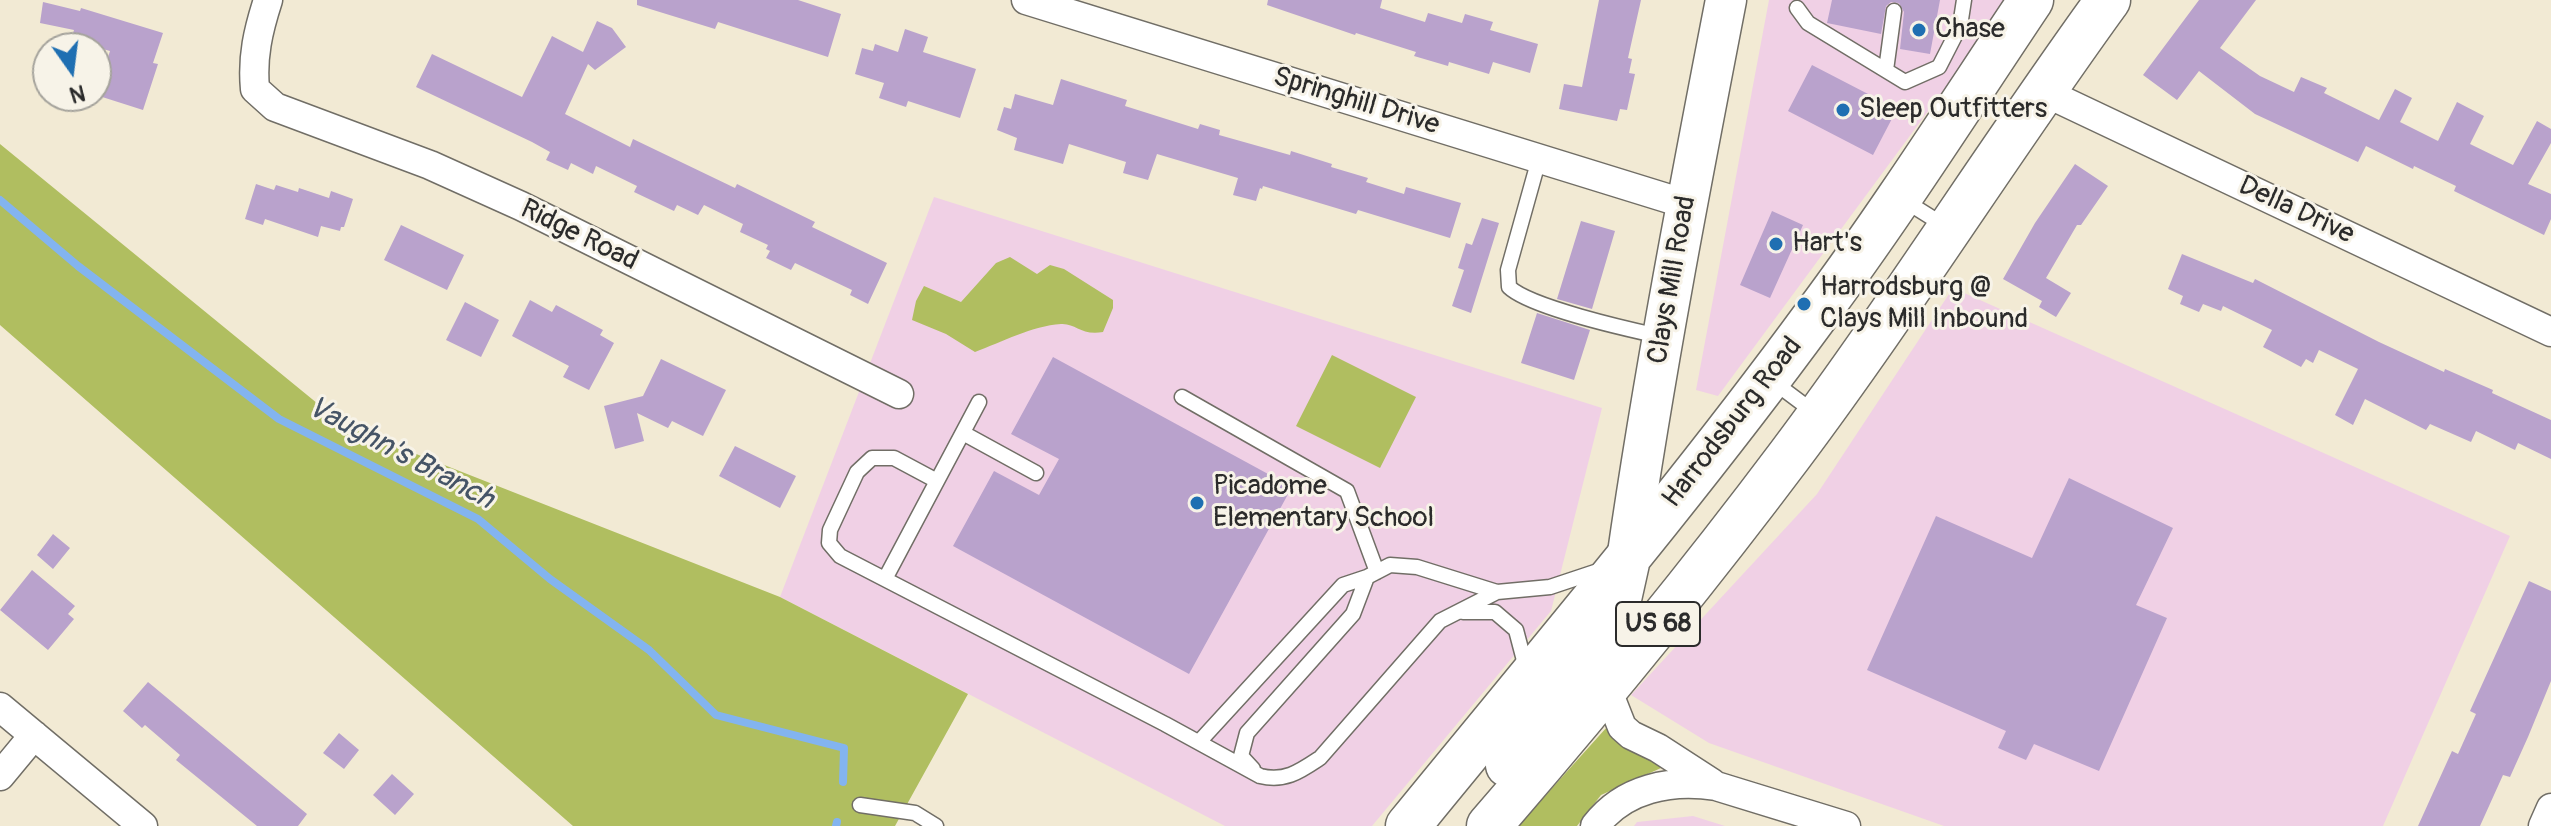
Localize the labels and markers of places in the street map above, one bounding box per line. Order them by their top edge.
place label: Chase [1935,13,2005,47]
marker: Chase [1910,21,1928,39]
place label: Sleep Outfitters [1859,93,2047,127]
marker: Sleep Outfitters [1834,101,1852,119]
place label: Hart's [1792,227,1862,261]
marker: Hart's [1767,235,1785,253]
place label: Harrodsburg @ Clays Mill Inbound [1820,271,2028,337]
marker: Harrodsburg @ Clays Mill Inbound [1795,295,1813,313]
place label: Picadome Elementary School [1213,470,1434,536]
marker: Picadome Elementary School [1188,494,1206,512]

